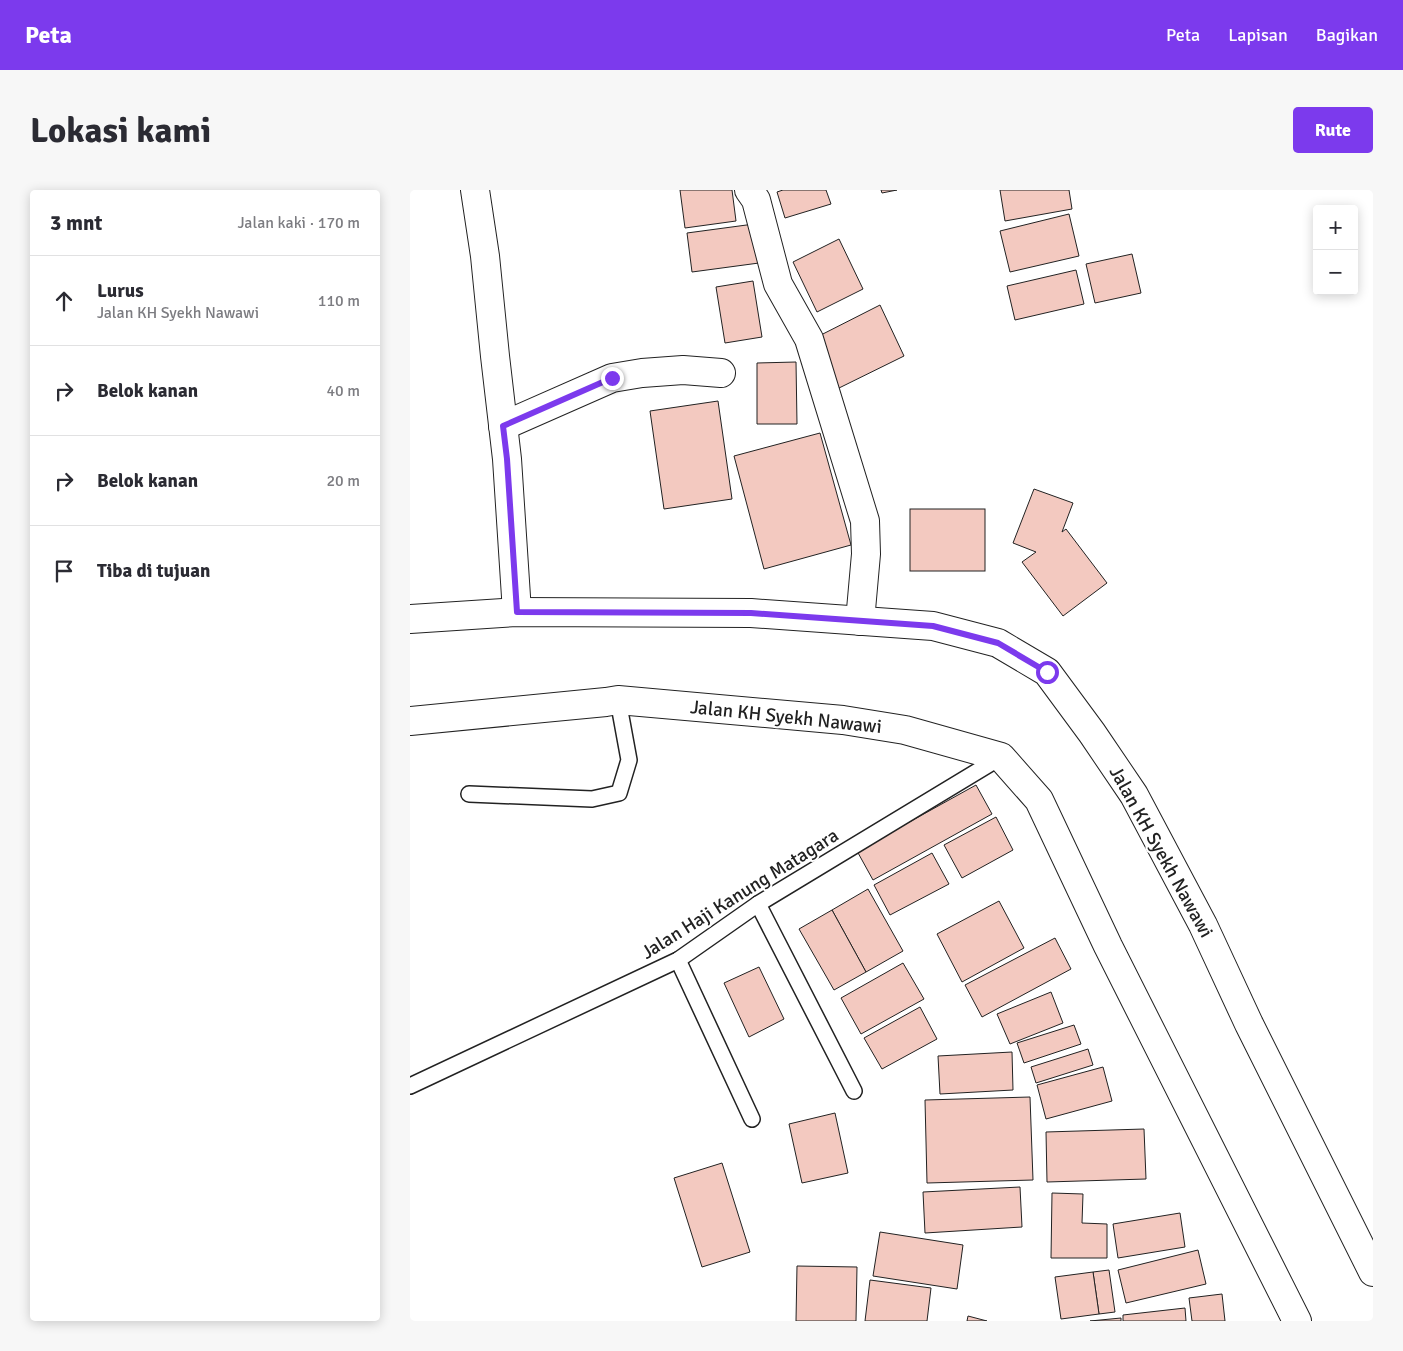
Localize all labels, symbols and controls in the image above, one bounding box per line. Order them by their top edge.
text: Peta [25,20,72,50]
text: Peta [1166,24,1200,46]
text: Lapisan [1228,24,1288,46]
text: Bagikan [1316,24,1378,46]
button: Rute [1293,107,1373,153]
text: Lokasi kami [30,109,211,152]
map controls [1313,205,1358,295]
button: + [1313,205,1358,250]
text: 3 mnt [50,210,102,236]
text: Jalan kaki · 170 m [238,213,360,233]
button: − [1313,250,1358,295]
text: Lurus [97,279,144,303]
icon: ahead [50,287,78,315]
text: 110 m [318,291,360,311]
text: Jalan KH Syekh Nawawi [97,303,259,323]
route end [601,367,624,390]
icon: right [50,377,78,405]
text: Belok kanan [97,379,198,403]
text: 40 m [326,381,360,401]
icon: right [50,467,78,495]
text: Belok kanan [97,469,198,493]
text: 20 m [326,471,360,491]
icon: arrive [50,557,78,585]
text: Tiba di tujuan [97,559,210,583]
route start [1036,661,1059,684]
street label: Jalan KH Syekh Nawawi [689,695,883,739]
street label: Jalan KH Syekh Nawawi [1104,762,1218,942]
street label: Jalan Haji Kanung Matagara [637,823,843,965]

